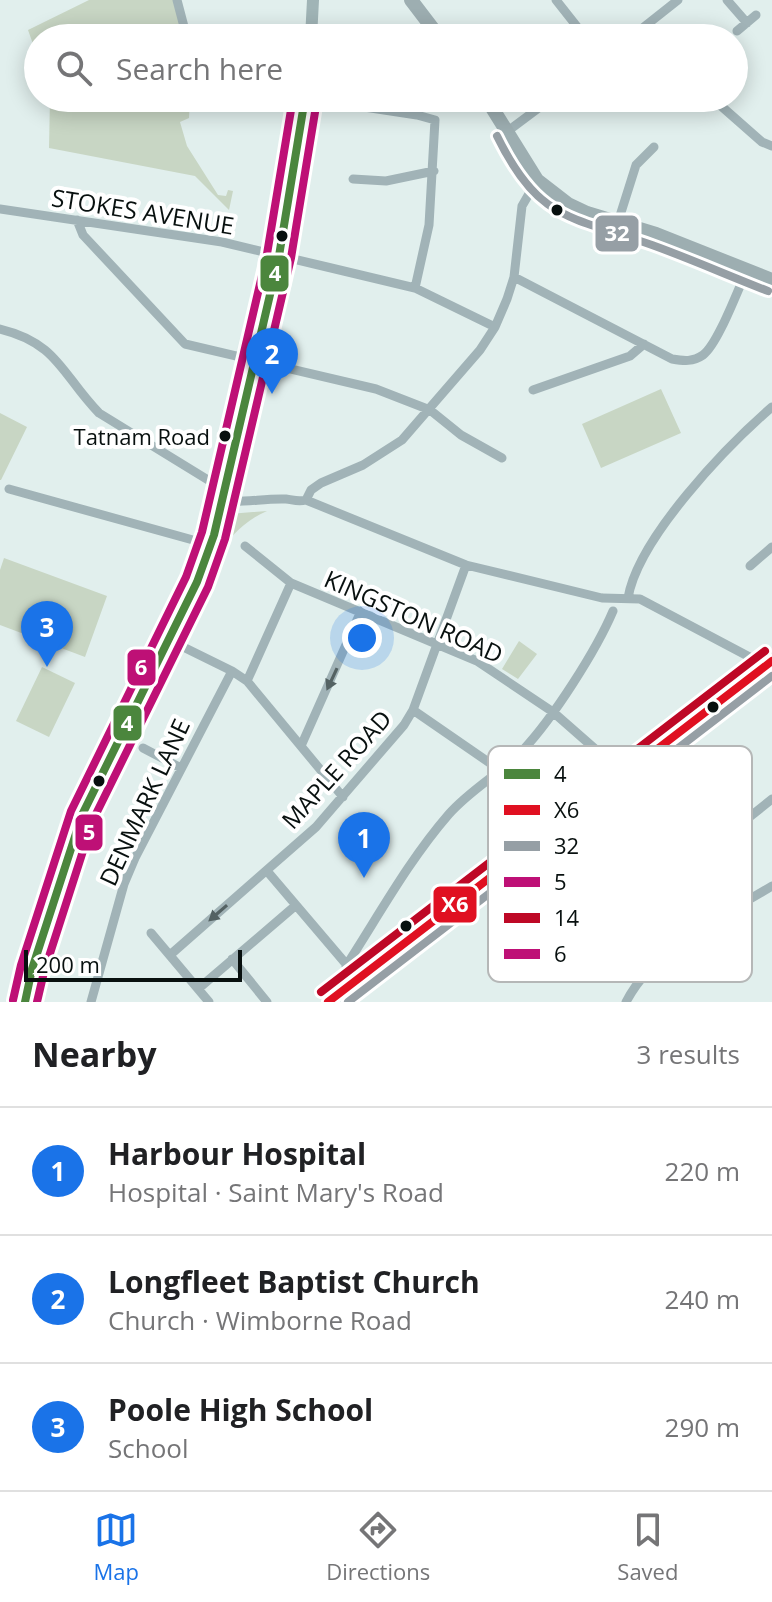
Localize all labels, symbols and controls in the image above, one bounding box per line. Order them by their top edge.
search box [24,24,748,112]
icon: search [52,46,96,90]
text: Search here [116,48,283,89]
street label: STOKES AVENUE [49,180,237,242]
unlabelled marker [549,202,565,218]
line badge: 32 [594,214,640,253]
text: 32 [604,217,630,247]
unlabelled marker [274,228,290,244]
line badge: 4 [259,254,290,293]
text: 4 [269,257,282,287]
pin: 2 [246,328,298,394]
place label: Tatnam Road [74,421,210,451]
marker: Tatnam Road [217,428,233,444]
street label: KINGSTON ROAD [319,562,509,670]
pin: 3 [21,601,73,667]
your location [342,618,382,658]
line badge: 6 [126,648,157,687]
text: 6 [135,651,147,681]
one-way arrow [325,667,338,690]
unlabelled marker [705,699,721,715]
street label: MAPLE ROAD [274,702,398,836]
line badge: 4 [112,704,143,742]
text: 4 [121,707,134,737]
street label: DENMARK LANE [91,713,197,891]
legend [488,746,752,982]
text: 4 [554,758,567,788]
unlabelled marker [91,773,107,789]
text: X6 [554,794,579,824]
pin: 1 [338,812,390,878]
line badge: 5 [74,813,104,852]
text: 5 [83,816,95,846]
text: 32 [554,830,579,860]
text: 5 [554,866,567,896]
line badge: X6 [432,885,478,924]
text: X6 [441,888,469,918]
text: 14 [554,902,580,932]
one-way arrow [209,904,229,921]
unlabelled marker [398,918,414,934]
text: 6 [554,938,567,968]
scale bar [24,946,242,982]
text: 200 m [36,949,100,979]
text: Nearby [32,1031,157,1077]
text: 3 results [637,1036,740,1072]
text: Harbour Hospital [108,1133,366,1174]
text: 1 [51,1153,65,1189]
text: 220 m [665,1153,740,1189]
text: Hospital · Saint Mary's Road [108,1174,444,1210]
text: Longfleet Baptist Church [108,1261,480,1302]
text: 2 [51,1281,65,1317]
text: 240 m [665,1281,740,1317]
text: Church · Wimborne Road [108,1302,412,1338]
text: Poole High School [108,1389,373,1430]
text: 3 [51,1409,65,1445]
text: 290 m [665,1409,740,1445]
text: School [108,1430,189,1466]
tab: Map [94,1508,139,1586]
tab: Directions [326,1508,430,1586]
tab: Saved [617,1508,678,1586]

